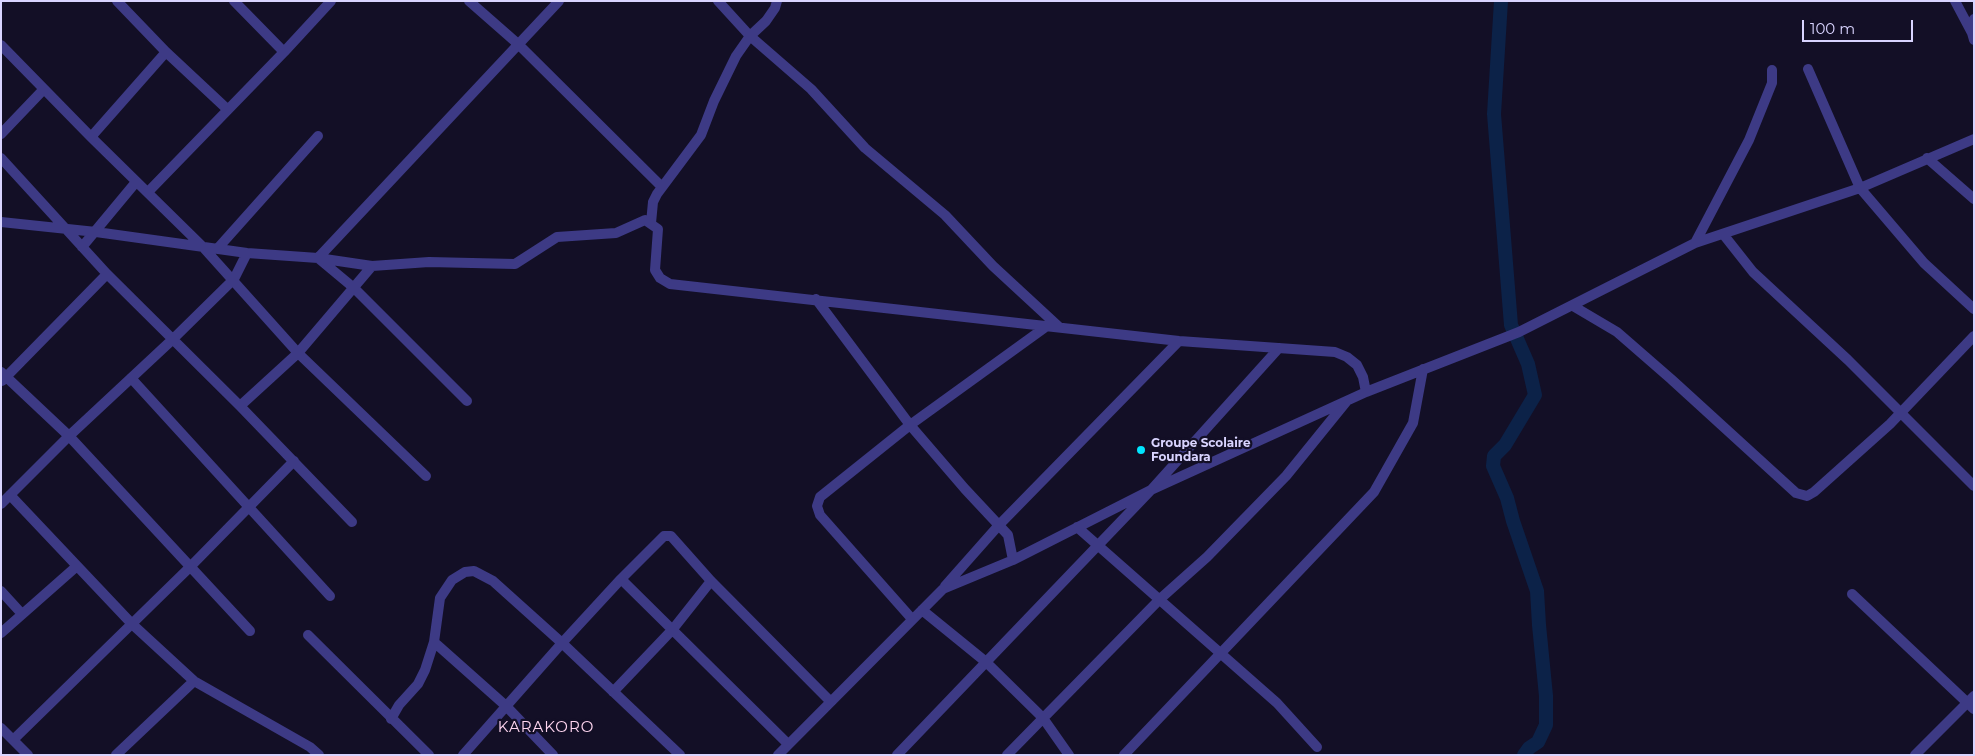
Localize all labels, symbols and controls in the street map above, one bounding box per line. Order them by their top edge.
scale bar [1805,10,1916,42]
text: 100 m [1810,19,1855,38]
place label: Groupe Scolaire Foundara [1151,436,1250,464]
marker: Groupe Scolaire Foundara [1135,444,1147,456]
district label: KARAKORO [497,719,595,737]

